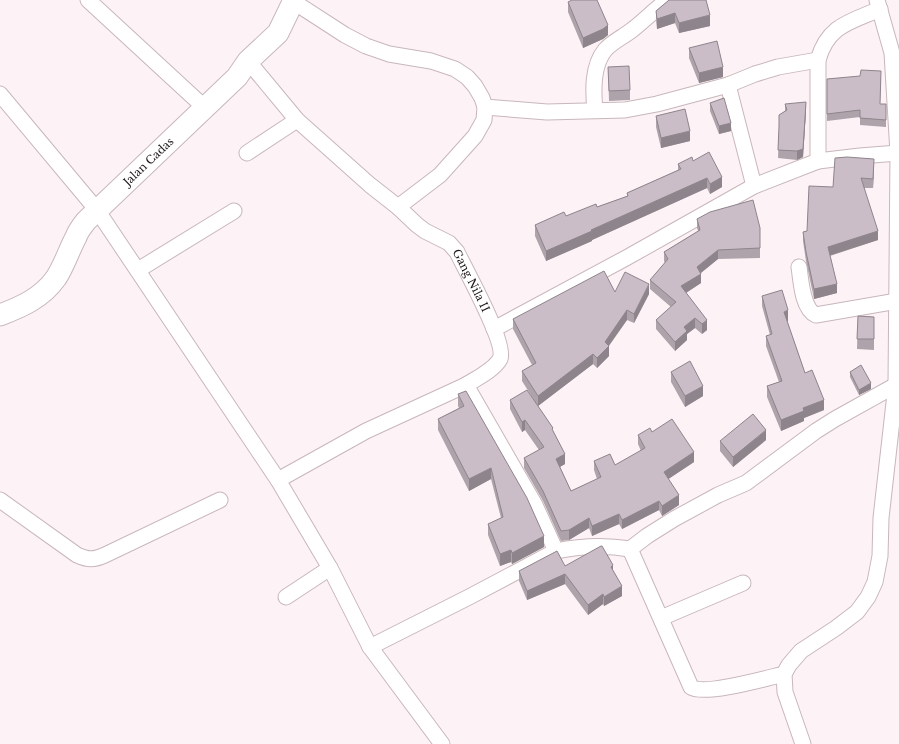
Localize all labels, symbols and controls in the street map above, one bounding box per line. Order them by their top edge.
street label: Jalan Cadas [119,134,176,190]
street label: Gang Nila II [450,247,493,315]

